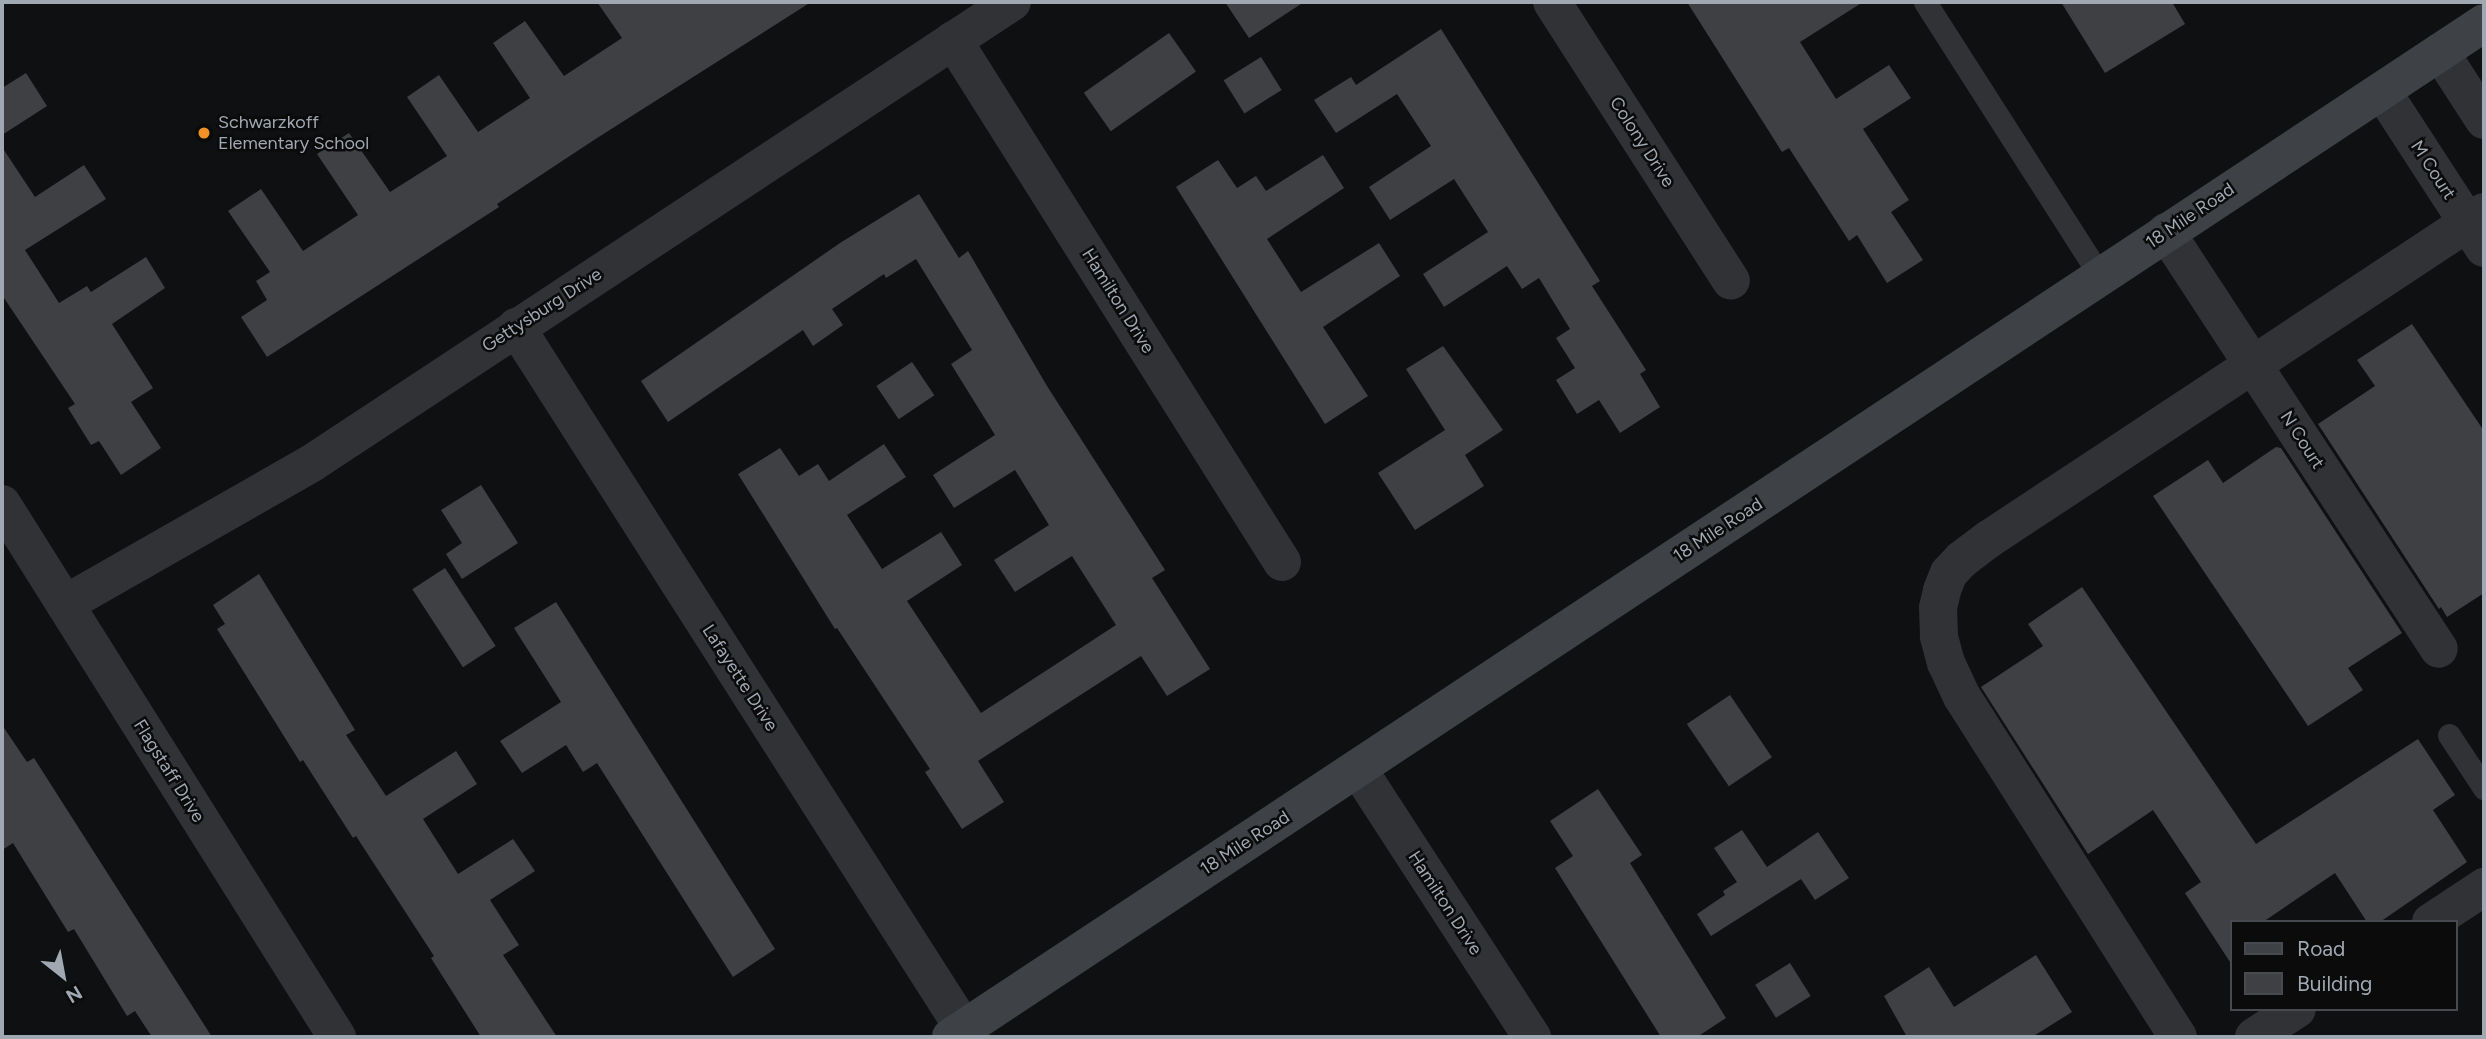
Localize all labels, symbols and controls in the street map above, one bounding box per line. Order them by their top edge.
street label: Colony Drive [1605,93,1679,191]
place label: Schwarzkoff Elementary School [218,112,369,154]
marker: Schwarzkoff Elementary School [196,125,212,141]
street label: M Court [2406,136,2460,204]
street label: 18 Mile Road [2142,179,2238,253]
street label: Hamilton Drive [1077,245,1159,357]
street label: Gettysburg Drive [478,263,606,357]
street label: N Court [2275,407,2329,473]
street label: 18 Mile Road [1669,493,1767,567]
street label: Lafayette Drive [698,621,782,735]
street label: Flagstaff Drive [129,716,209,826]
street label: 18 Mile Road [1196,806,1294,880]
street label: Hamilton Drive [1403,847,1487,959]
legend [2230,920,2458,1011]
text: Road [2297,936,2345,961]
north arrow [28,941,98,1011]
text: Building [2297,971,2372,996]
text: N [62,981,86,1008]

